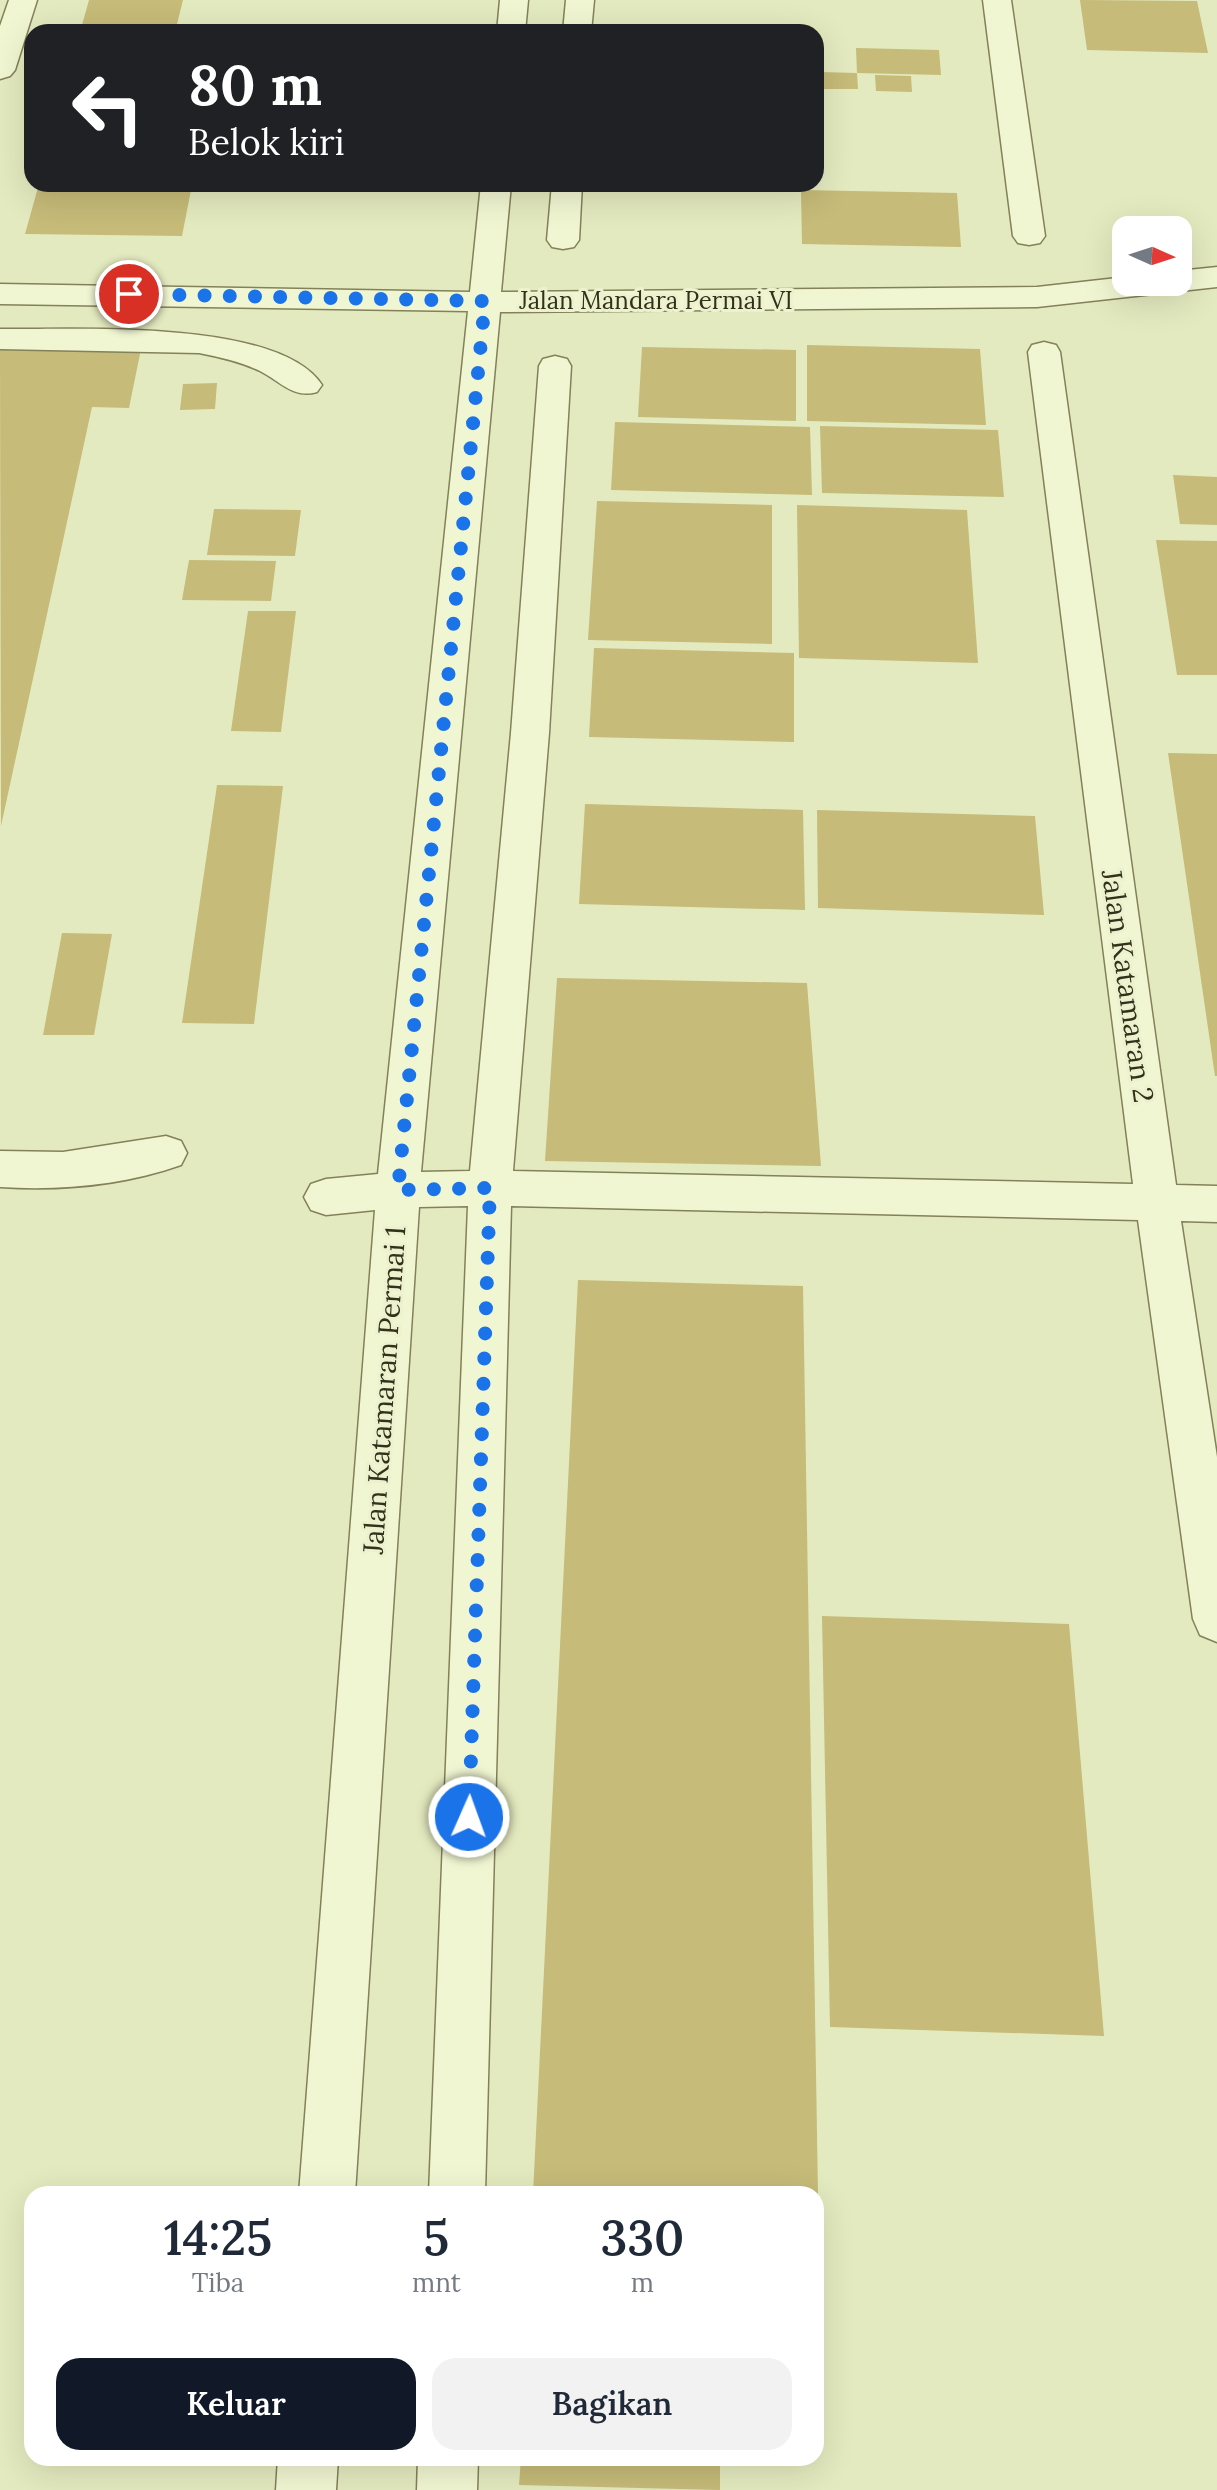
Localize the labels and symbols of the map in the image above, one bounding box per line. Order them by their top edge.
north arrow [1112,216,1192,296]
pin [95,260,163,328]
street label: Jalan Mandara Permai VI [518,285,793,316]
street label: Jalan Katamaran 2 [1094,866,1162,1105]
street label: Jalan Katamaran Permai 1 [355,1225,413,1556]
position arrow [427,1775,511,1859]

